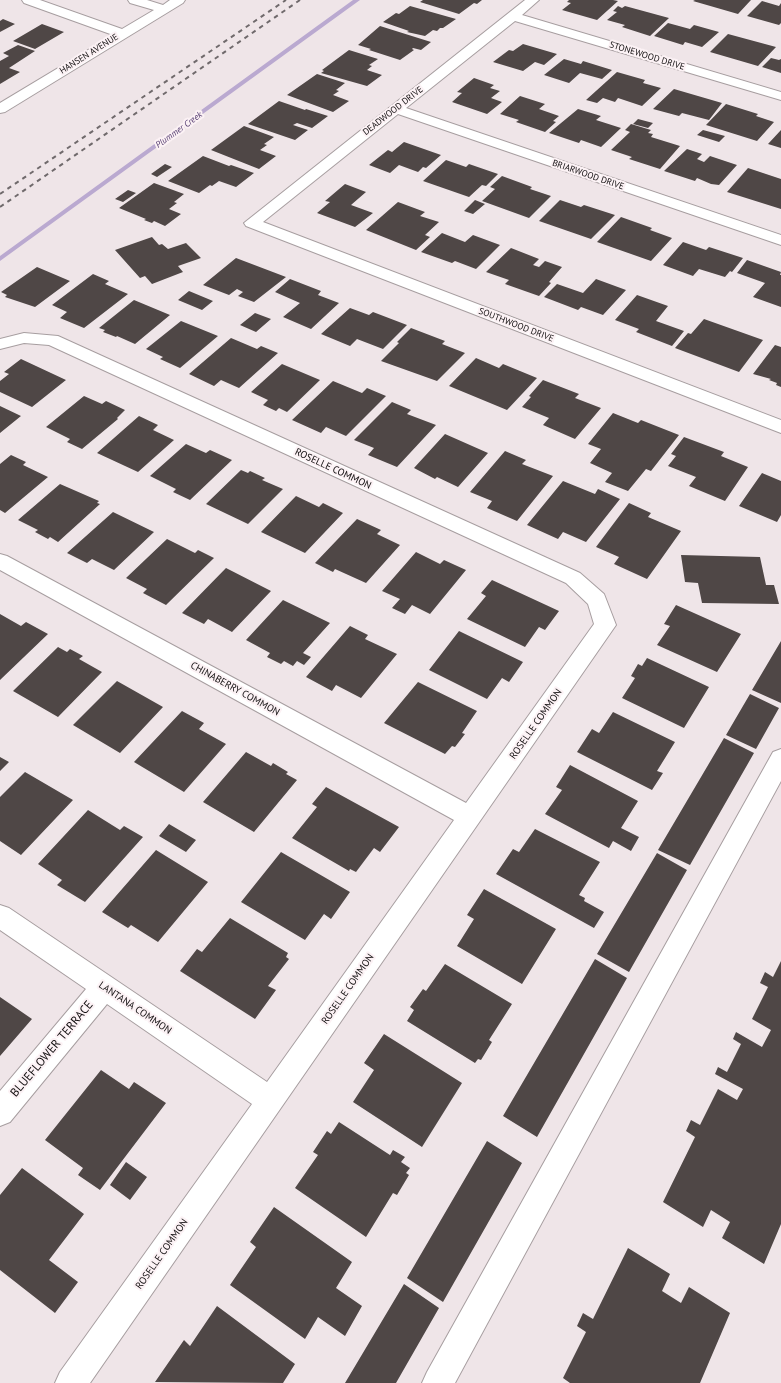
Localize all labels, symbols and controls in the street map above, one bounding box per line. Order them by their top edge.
street label: HANSEN AVENUE [58,32,120,76]
street label: STONEWOOD DRIVE [608,39,686,73]
street label: DEADWOOD DRIVE [361,84,425,138]
water label: Plummer Creek [154,109,204,151]
street label: BRIARWOOD DRIVE [551,158,625,192]
street label: SOUTHWOOD DRIVE [477,306,555,344]
street label: ROSELLE COMMON [293,446,373,492]
street label: CHINABERRY COMMON [188,659,282,719]
street label: ROSELLE COMMON [507,687,565,761]
street label: ROSELLE COMMON [319,952,377,1026]
street label: LANTANA COMMON [96,979,174,1037]
street label: BLUEFLOWER TERRACE [8,998,96,1100]
street label: ROSELLE COMMON [133,1217,191,1291]

